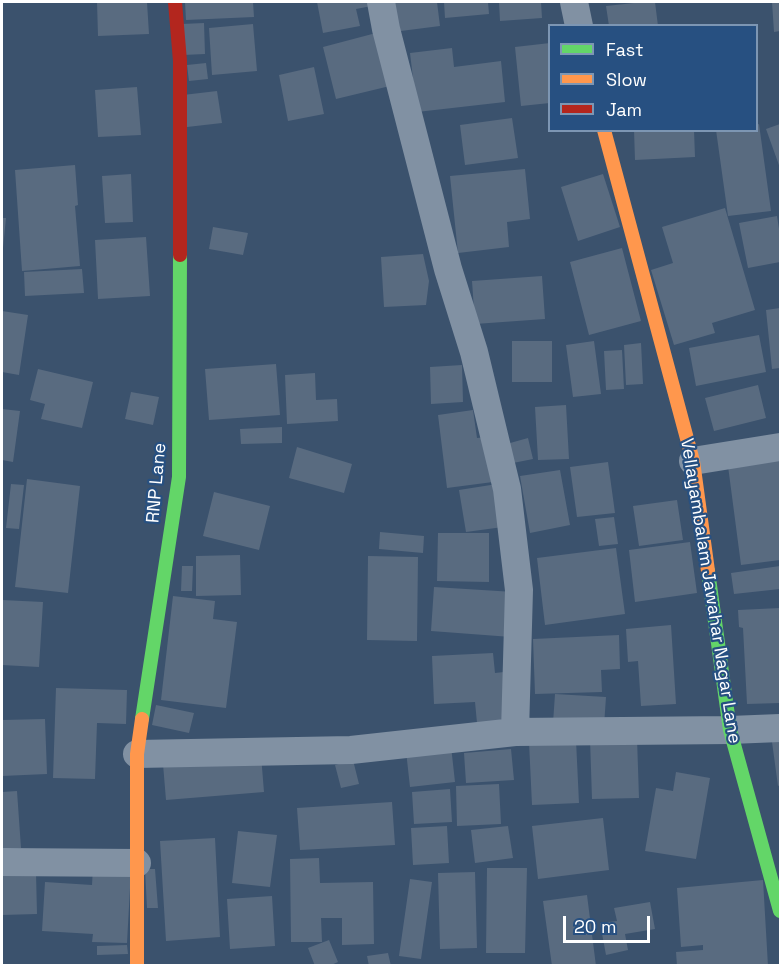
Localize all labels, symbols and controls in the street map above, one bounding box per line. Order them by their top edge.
legend [548,24,758,132]
text: Fast [606,38,643,61]
text: Slow [606,68,647,91]
text: Jam [606,98,642,121]
street label: Vellayambalam Jawahar Nagar Lane [675,437,745,745]
street label: RNP Lane [143,442,171,524]
scale bar [566,904,653,942]
text: 20 m [574,915,617,938]

